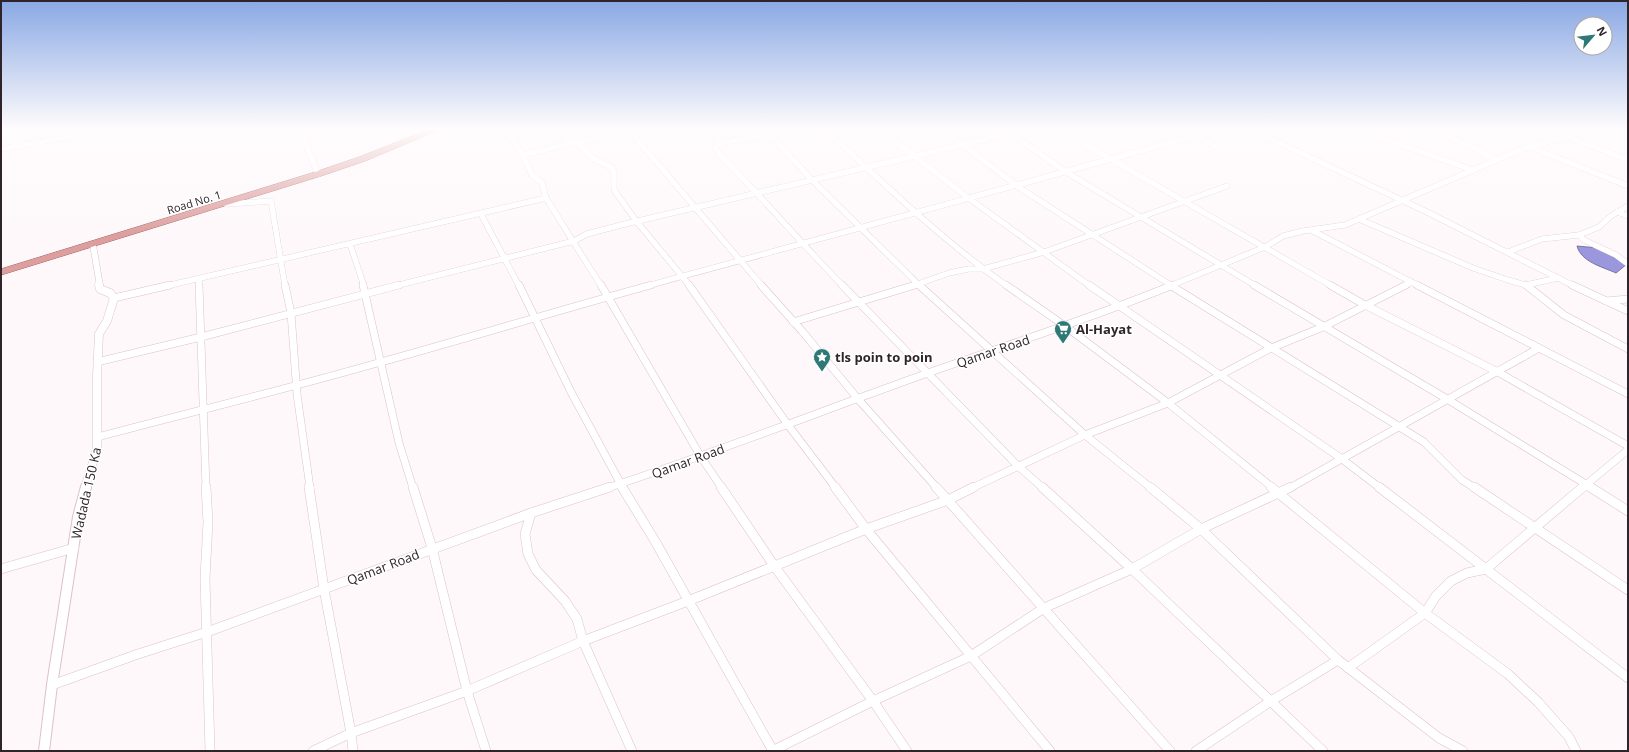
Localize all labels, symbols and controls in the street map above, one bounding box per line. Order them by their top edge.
north arrow [1573,16,1613,56]
text: N [1594,24,1611,39]
street label: Road No. 1 [165,187,223,217]
supermarket icon: Al-Hayat [1053,319,1073,344]
place label: Al-Hayat [1076,320,1132,338]
street label: Qamar Road [954,330,1032,372]
place icon: tls poin to poin [812,347,832,372]
place label: tls poin to poin [835,348,932,366]
street label: Qamar Road [649,439,727,483]
street label: Wadada 150 Ka [67,445,105,541]
street label: Qamar Road [344,545,422,589]

